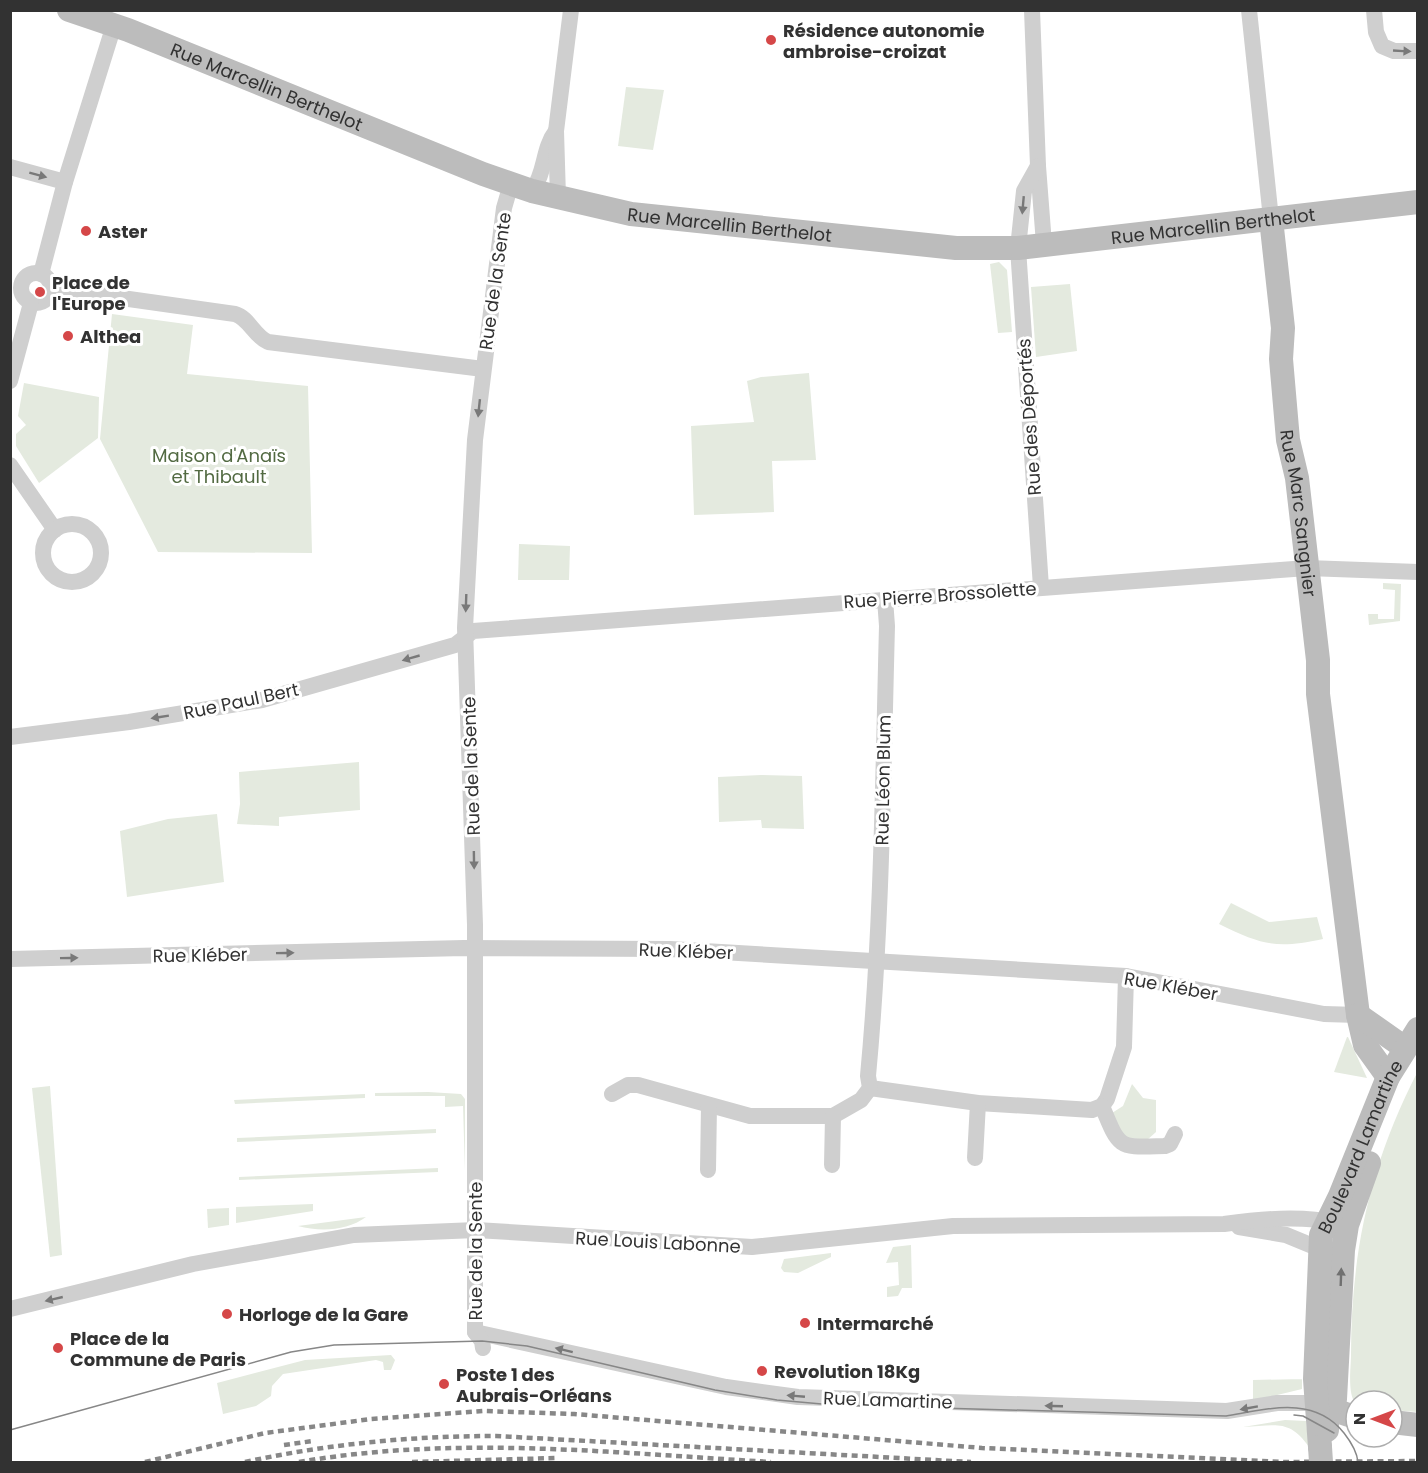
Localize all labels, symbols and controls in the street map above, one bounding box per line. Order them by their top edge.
place label: Résidence autonomie ambroise-croizat [783,18,985,64]
marker: Résidence autonomie ambroise-croizat [764,33,778,47]
street label: Rue Marcellin Berthelot [167,36,367,136]
one-way arrow [1392,46,1411,55]
one-way arrow [29,171,47,180]
one-way arrow [1018,196,1028,215]
street label: Rue Marcellin Berthelot [626,201,833,247]
street label: Rue Marcellin Berthelot [1110,201,1316,250]
street label: Rue de la Sente [473,210,517,352]
place label: Aster [98,219,148,244]
marker: Aster [79,224,93,238]
place label: Place de l'Europe [52,270,130,316]
marker: Place de l'Europe [33,285,47,299]
place label: Althea [80,324,141,349]
marker: Althea [61,329,75,343]
street label: Rue des Déportés [1011,338,1047,496]
one-way arrow [474,399,483,418]
street label: Rue Marc Sangnier [1275,428,1323,598]
park label: Maison d'Anaïs et Thibault [152,443,286,489]
street label: Rue Pierre Brossolette [843,576,1037,614]
one-way arrow [462,593,471,612]
one-way arrow [401,653,420,663]
street label: Rue Paul Bert [181,677,301,725]
street label: Rue de la Sente [456,696,486,836]
one-way arrow [150,712,169,721]
street label: Rue Léon Blum [869,714,897,846]
one-way arrow [469,851,479,870]
street label: Rue Kléber [638,937,734,965]
street label: Rue Kléber [152,942,248,968]
one-way arrow [275,948,294,957]
one-way arrow [59,953,78,963]
street label: Rue Kléber [1122,965,1220,1007]
street label: Boulevard Lamartine [1311,1055,1408,1238]
street label: Rue de la Sente [463,1182,488,1320]
street label: Rue Louis Labonne [575,1225,741,1259]
one-way arrow [1336,1268,1345,1287]
one-way arrow [45,1295,63,1305]
place label: Horloge de la Gare [239,1302,408,1327]
marker: Horloge de la Gare [220,1307,234,1321]
place label: Intermarché [817,1311,934,1336]
marker: Intermarché [798,1316,812,1330]
place label: Place de la Commune de Paris [70,1326,246,1372]
marker: Place de la Commune de Paris [51,1341,65,1355]
one-way arrow [555,1344,574,1354]
place label: Revolution 18Kg [774,1359,920,1384]
place label: Poste 1 des Aubrais-Orléans [456,1362,612,1408]
marker: Revolution 18Kg [755,1364,769,1378]
marker: Poste 1 des Aubrais-Orléans [437,1377,451,1391]
street label: Rue Lamartine [823,1385,953,1415]
north arrow [1344,1389,1404,1449]
one-way arrow [787,1392,806,1401]
one-way arrow [1045,1402,1064,1411]
one-way arrow [1239,1403,1258,1412]
text: N [1348,1413,1371,1425]

